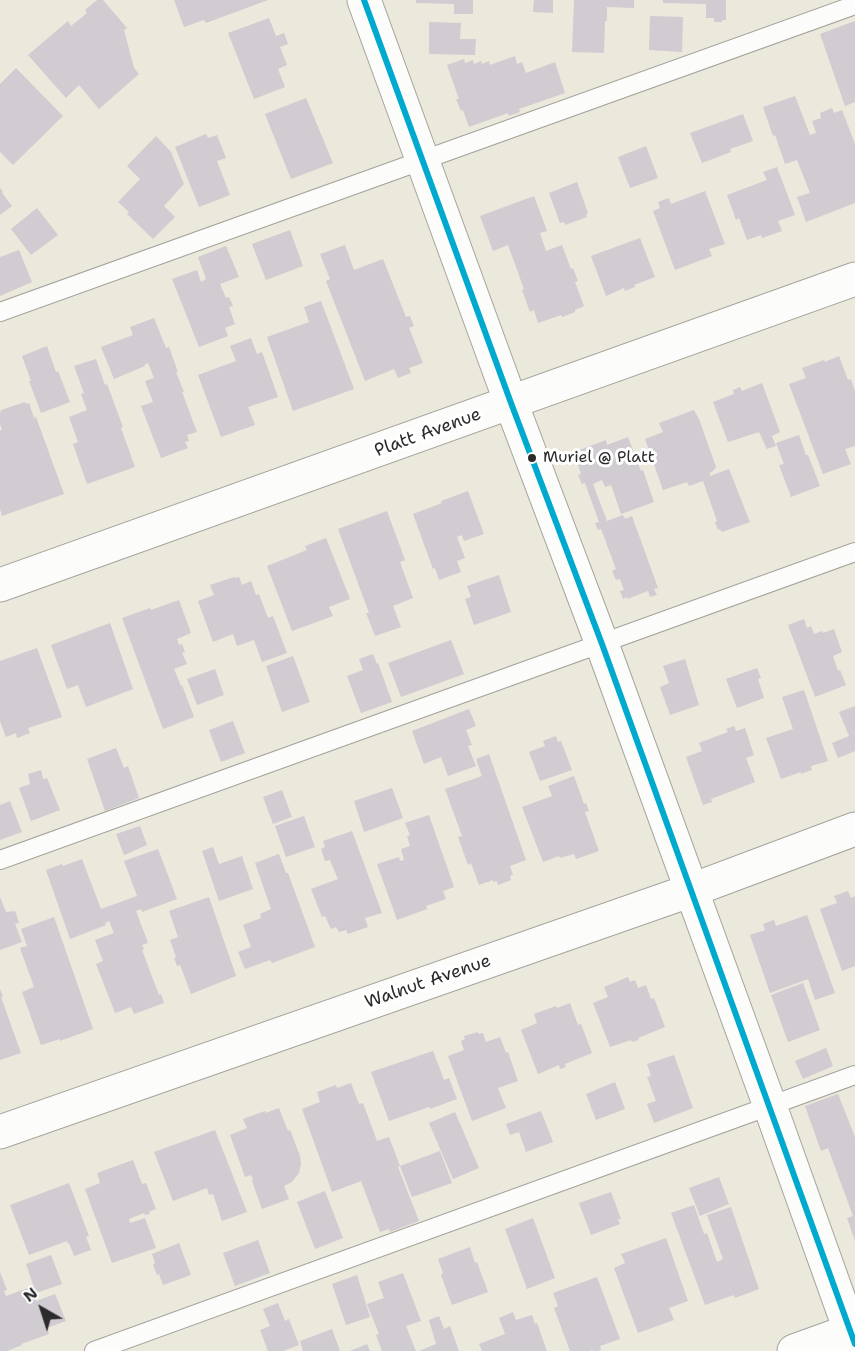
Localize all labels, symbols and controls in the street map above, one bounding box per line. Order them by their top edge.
street label: Platt Avenue [372,404,484,462]
place label: Muriel @ Platt [543,448,655,468]
marker: Muriel @ Platt [526,452,538,464]
street label: Walnut Avenue [362,950,494,1014]
north arrow [12,1279,72,1339]
text: N [19,1282,42,1307]

